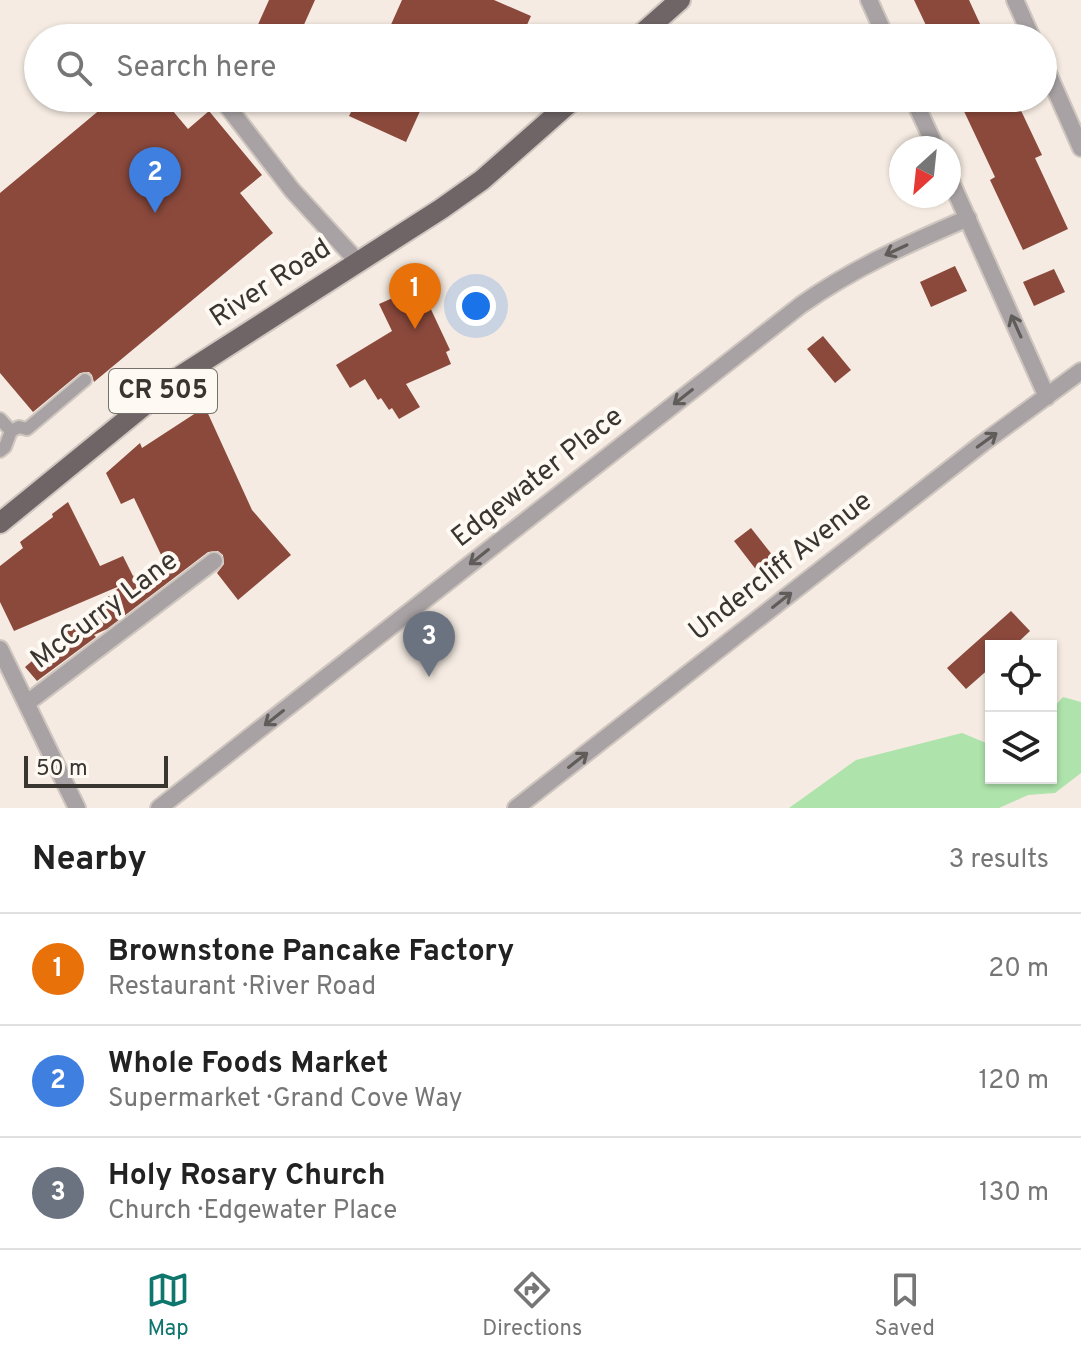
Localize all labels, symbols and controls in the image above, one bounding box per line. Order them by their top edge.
search box [24,24,1057,112]
icon: search [52,46,96,90]
text: Search here [116,50,276,87]
north arrow [889,136,961,208]
pin: 2 [129,147,181,213]
street label: River Road [204,231,338,337]
one-way arrow [885,243,909,258]
pin: 1 [389,263,441,329]
your location [456,286,496,326]
one-way arrow [1007,314,1022,338]
road number: CR 505 [109,369,217,413]
one-way arrow [673,389,695,406]
street label: Edgewater Place [445,400,631,556]
one-way arrow [976,432,998,448]
street label: Undercliff Avenue [682,484,880,650]
street label: McCurry Lane [24,544,186,678]
one-way arrow [469,549,490,566]
one-way arrow [771,591,792,608]
pin: 3 [403,611,455,677]
map controls [985,640,1057,784]
button: locate [985,640,1057,712]
one-way arrow [264,709,285,727]
button: layers [985,712,1057,784]
one-way arrow [567,751,588,769]
scale bar [24,752,168,788]
text: 50 m [36,756,88,783]
text: Nearby [32,839,147,882]
text: 3 results [949,844,1049,877]
text: Brownstone Pancake Factory [108,934,514,971]
text: 1 [53,953,63,986]
text: 20 m [988,953,1049,986]
text: Restaurant · River Road [108,971,376,1004]
text: Whole Foods Market [108,1046,388,1083]
text: 2 [50,1065,66,1098]
text: 120 m [979,1065,1049,1098]
text: Supermarket · Grand Cove Way [108,1083,463,1116]
text: Holy Rosary Church [108,1158,386,1195]
text: 3 [50,1177,66,1210]
text: 130 m [979,1177,1049,1210]
text: Church · Edgewater Place [108,1195,397,1228]
tab: Map [146,1268,190,1343]
tab: Directions [482,1268,582,1343]
tab: Saved [874,1268,935,1343]

